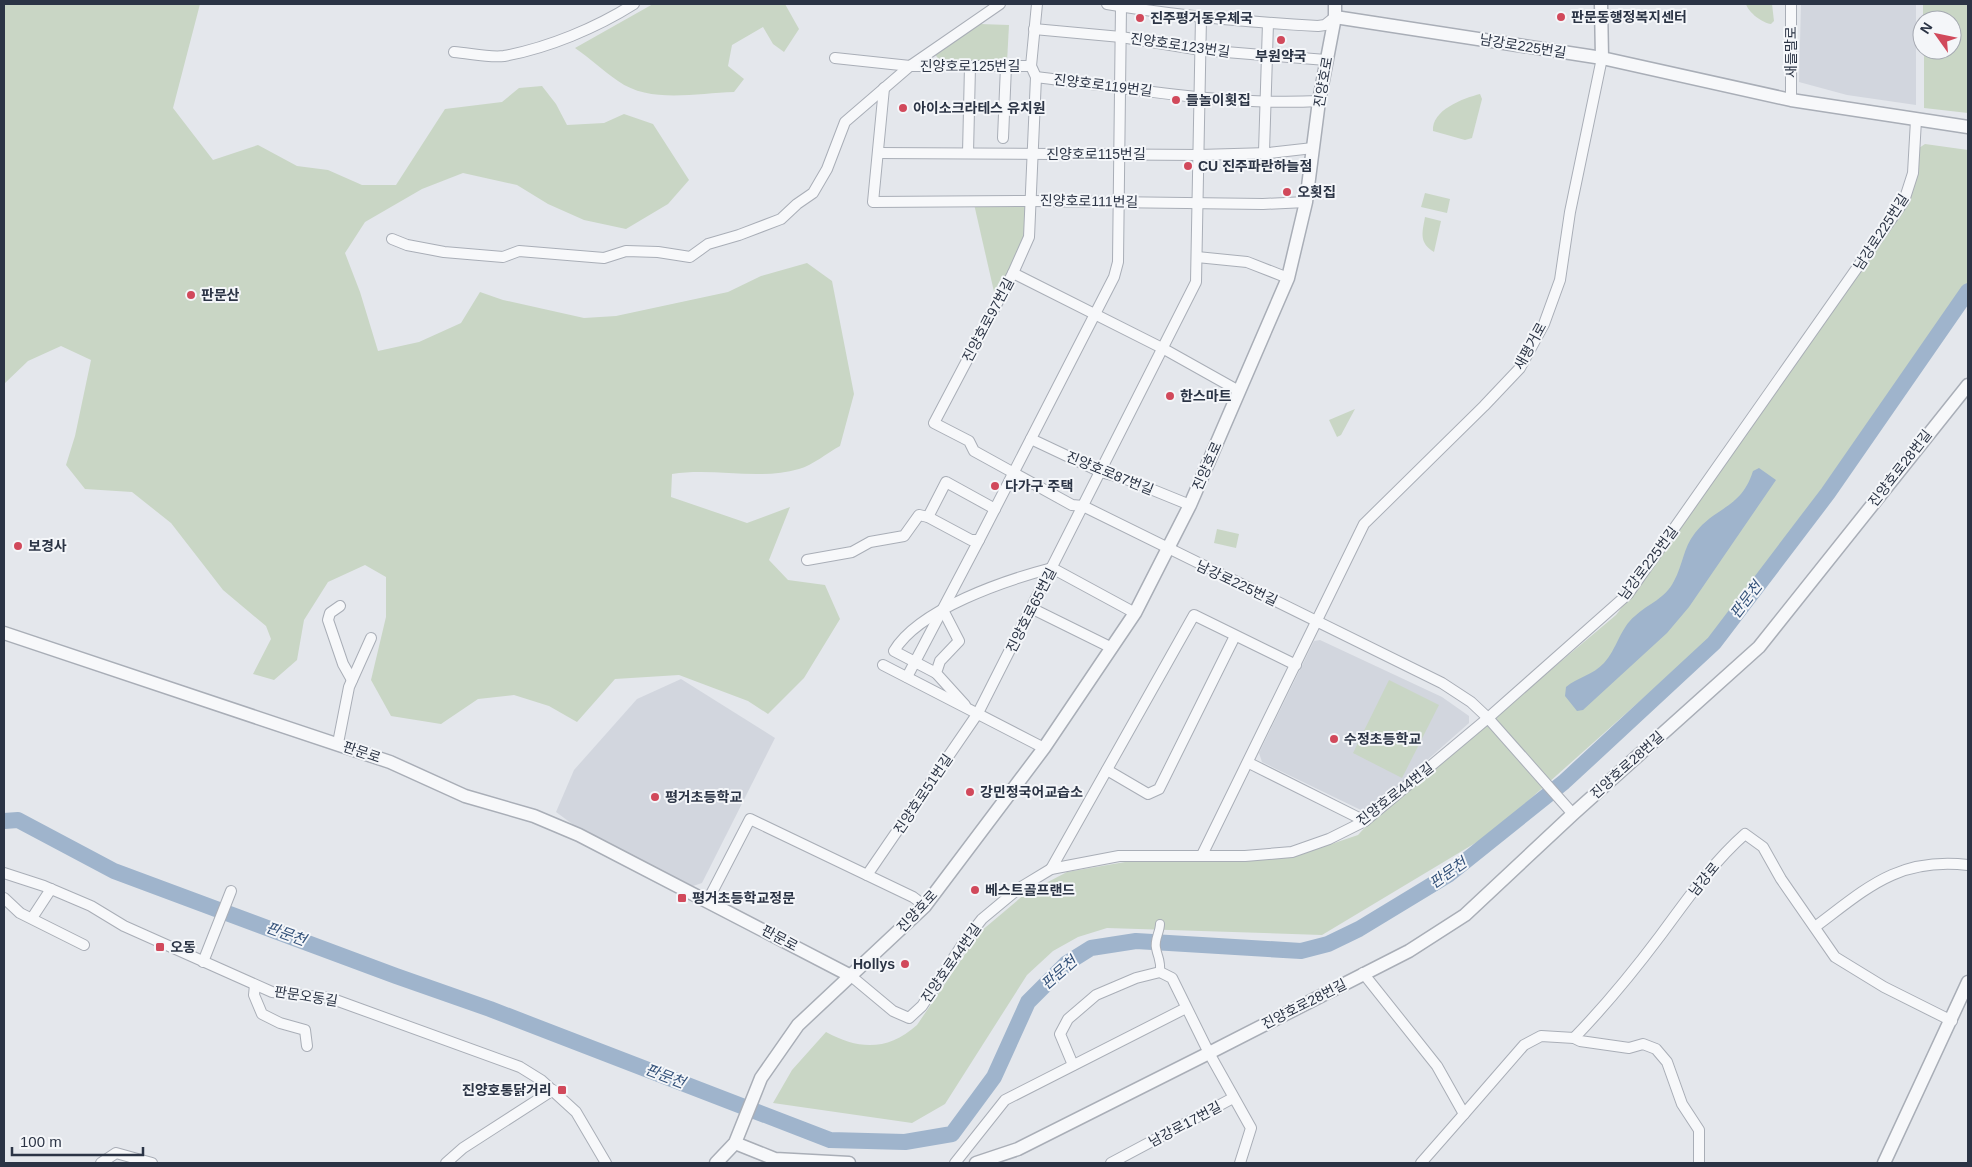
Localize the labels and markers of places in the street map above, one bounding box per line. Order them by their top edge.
place label: 판문동행정복지센터 [1571,9,1687,25]
place label: 진주평거동우체국 [1150,10,1253,26]
marker: 판문동행정복지센터 [1555,11,1567,23]
marker: 진주평거동우체국 [1134,12,1146,24]
marker: 부원약국 [1275,34,1287,46]
place label: 부원약국 [1255,48,1307,64]
place label: 들놀이횟집 [1186,92,1250,108]
marker: 들놀이횟집 [1170,94,1182,106]
place label: 아이소크라테스 유치원 [913,100,1046,116]
marker: 아이소크라테스 유치원 [897,102,909,114]
place label: CU 진주파란하늘점 [1198,158,1312,174]
marker: CU 진주파란하늘점 [1182,160,1194,172]
place label: 오횟집 [1297,184,1336,200]
marker: 오횟집 [1281,186,1293,198]
place label: 판문산 [201,287,240,303]
marker: 판문산 [185,289,197,301]
place label: 한스마트 [1180,388,1232,404]
marker: 한스마트 [1164,390,1176,402]
place label: 다가구 주택 [1005,478,1073,494]
marker: 다가구 주택 [989,480,1001,492]
place label: 보경사 [28,538,67,554]
marker: 보경사 [12,540,24,552]
place label: 수정초등학교 [1344,731,1421,747]
marker: 수정초등학교 [1328,733,1340,745]
place label: 강민정국어교습소 [980,784,1083,800]
marker: 강민정국어교습소 [964,786,976,798]
place label: 평거초등학교 [665,789,742,805]
marker: 평거초등학교 [649,791,661,803]
place label: 베스트골프랜드 [985,882,1075,898]
marker: 베스트골프랜드 [969,884,981,896]
place label: 평거초등학교정문 [692,890,795,906]
marker: 평거초등학교정문 [676,892,688,904]
place label: 오동 [170,939,196,955]
marker: 오동 [154,941,166,953]
place label: Hollys [853,956,895,972]
marker: Hollys [899,958,911,970]
place label: 진양호통닭거리 [462,1082,552,1098]
marker: 진양호통닭거리 [556,1084,568,1096]

